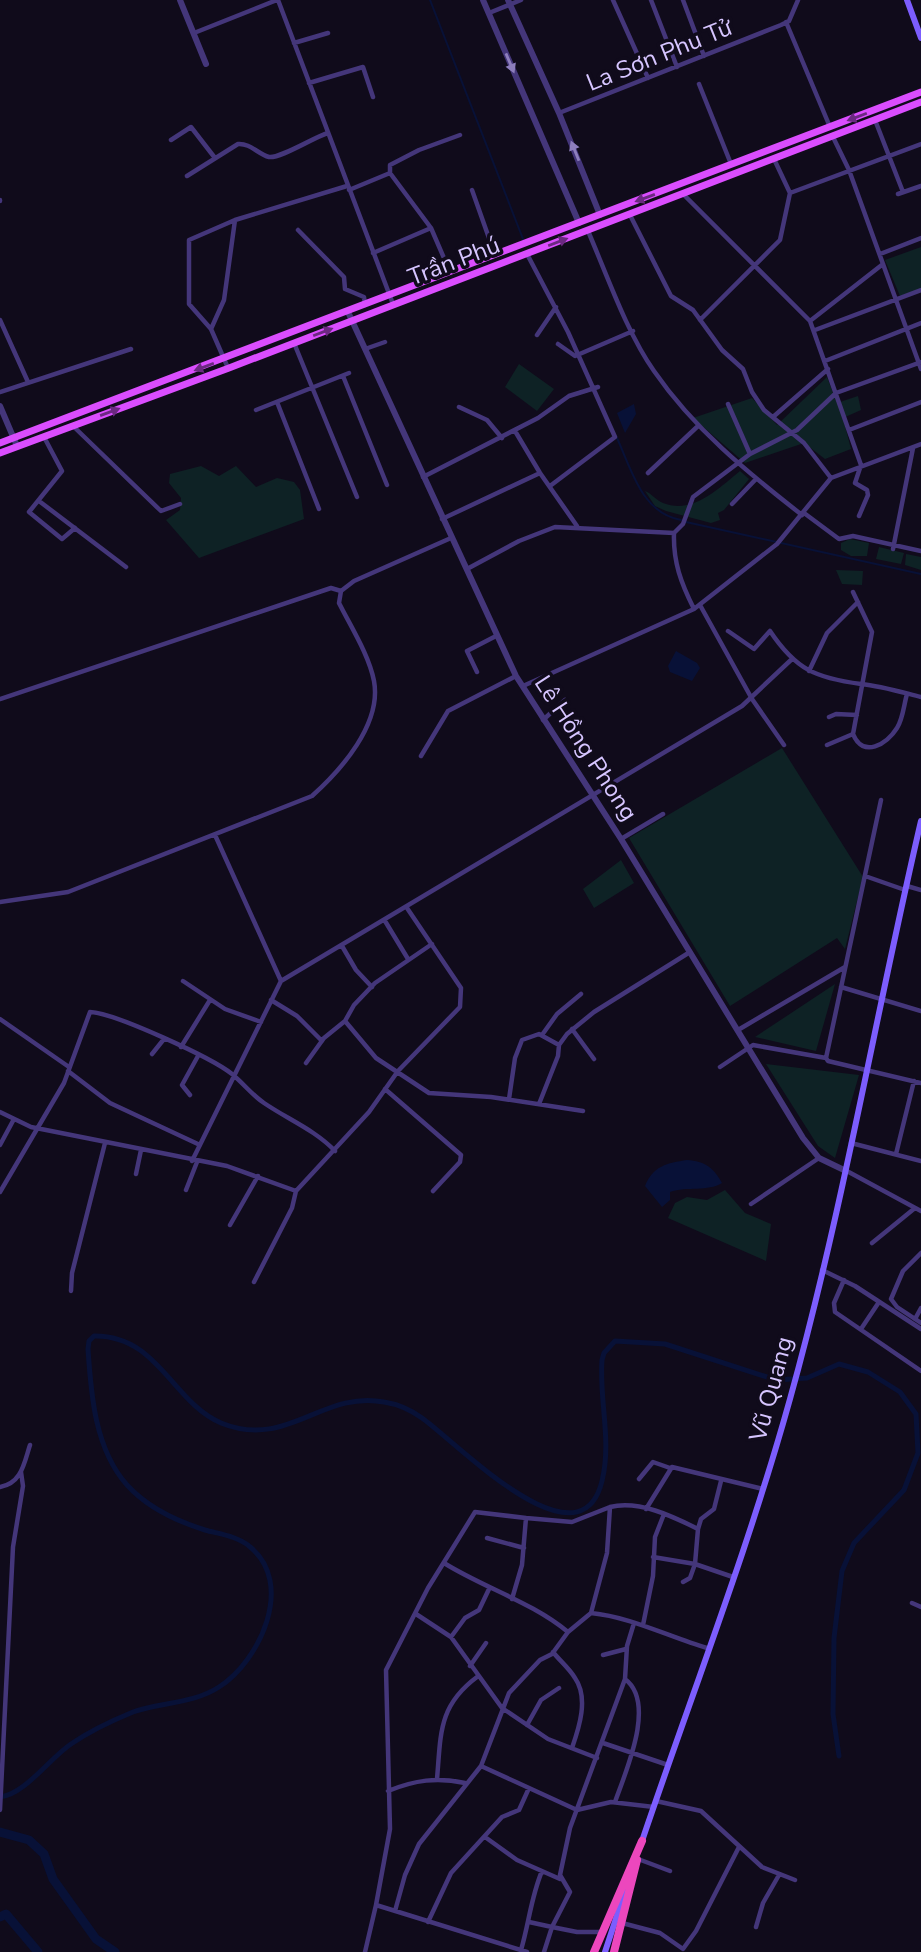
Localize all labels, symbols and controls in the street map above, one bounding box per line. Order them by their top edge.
street label: La Sơn Phu Tử [581,11,738,99]
one-way arrow [504,53,516,73]
one-way arrow [847,112,868,123]
one-way arrow [569,141,580,162]
one-way arrow [634,193,655,204]
street label: Trần Phú [403,229,505,293]
one-way arrow [548,237,569,248]
one-way arrow [313,326,334,337]
one-way arrow [193,362,214,373]
one-way arrow [100,407,121,418]
street label: Lê Hồng Phong [527,669,645,827]
street label: Vũ Quang [741,1333,800,1446]

